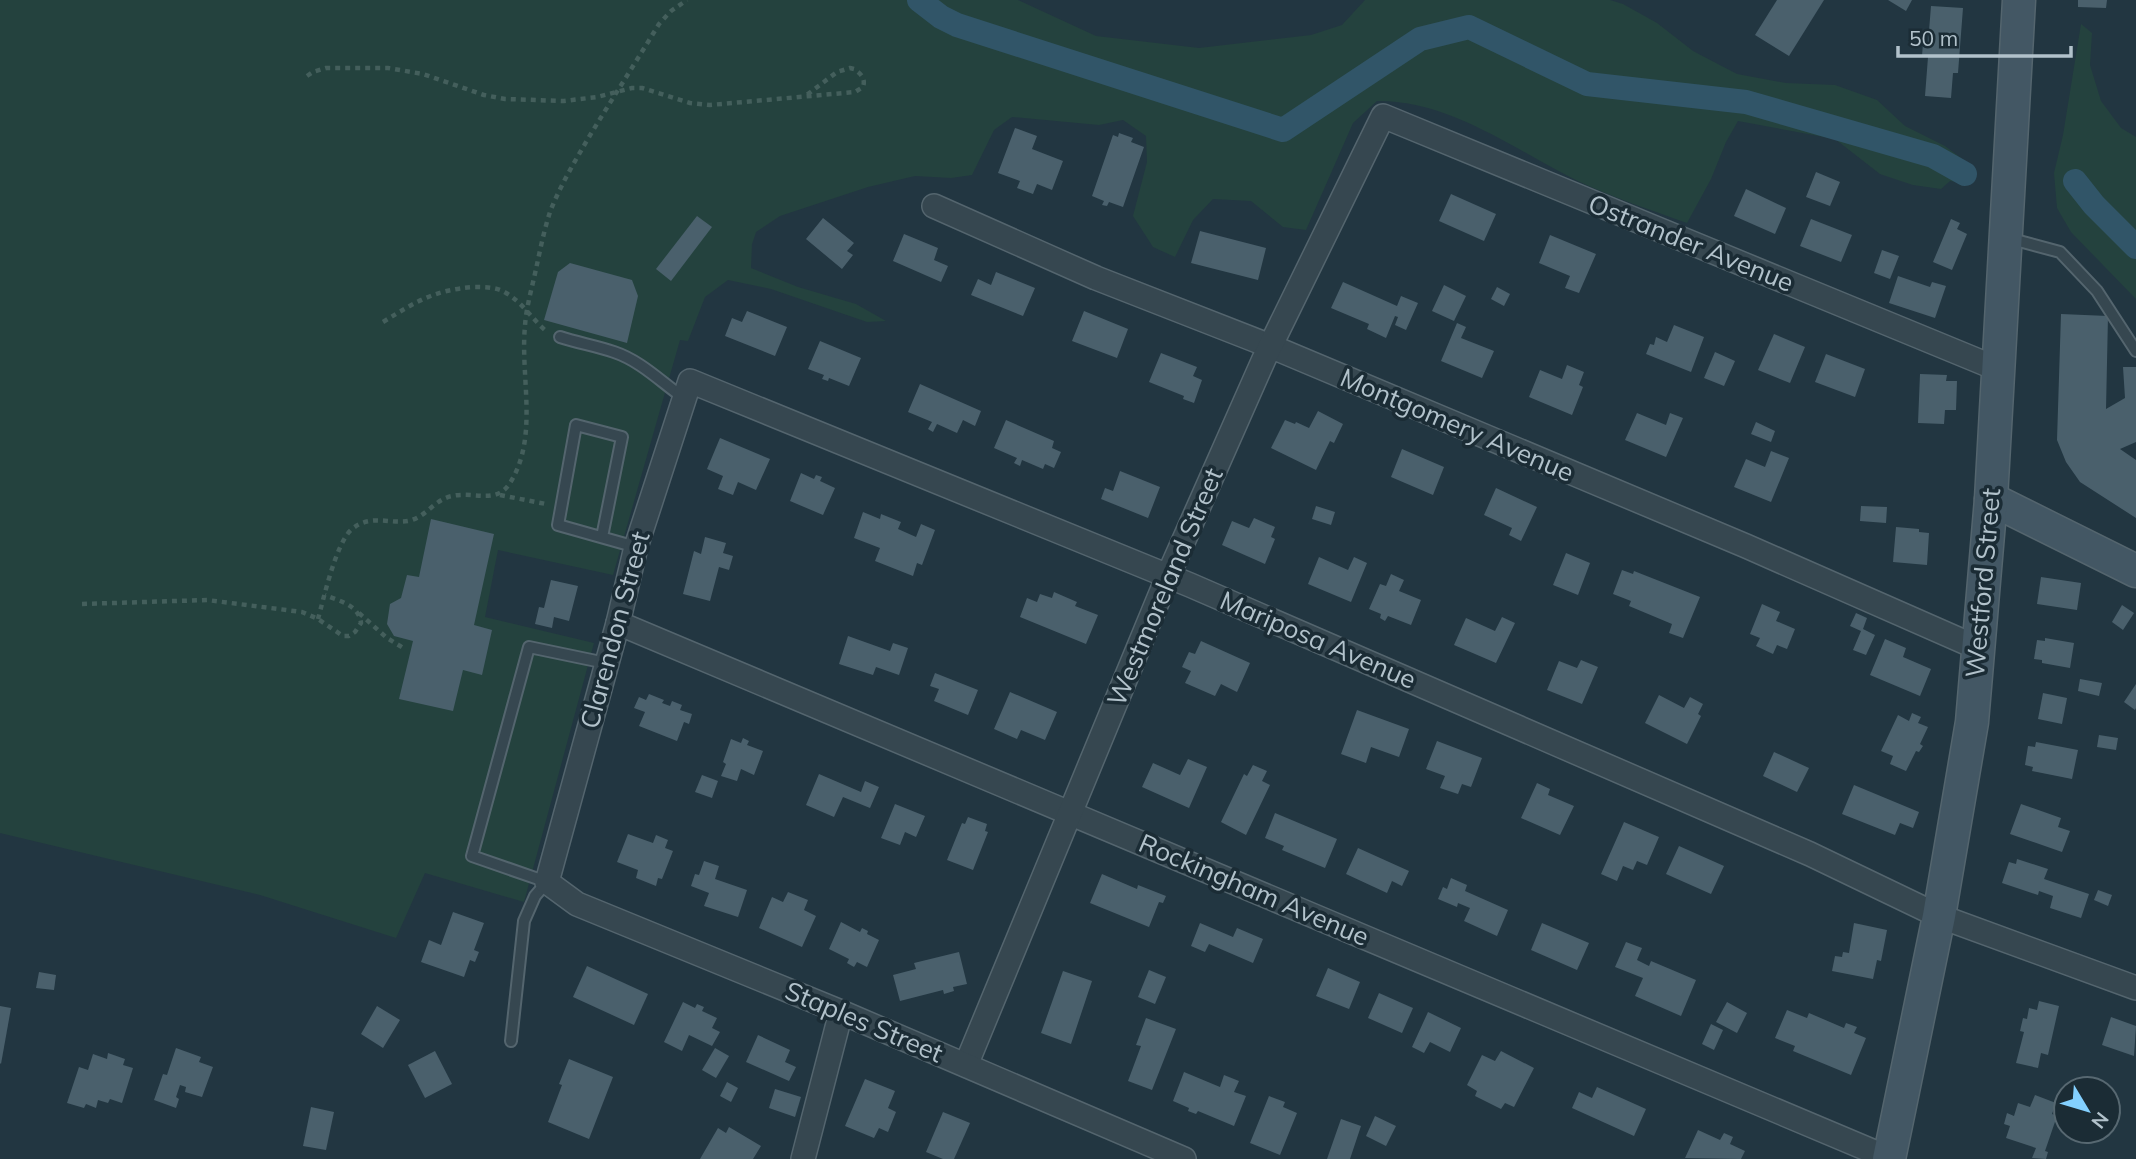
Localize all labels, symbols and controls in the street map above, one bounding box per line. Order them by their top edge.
scale bar [1898,14,2071,58]
text: 50 m [1909,25,1958,51]
street label: Ostrander Avenue [1584,186,1799,299]
street label: Montgomery Avenue [1336,360,1579,489]
street label: Westmoreland Street [1099,463,1230,711]
street label: Westford Street [1958,487,2007,679]
street label: Clarendon Street [572,528,657,732]
street label: Mariposa Avenue [1215,583,1421,696]
street label: Rockingham Avenue [1134,826,1374,953]
street label: Staples Street [780,973,948,1070]
north arrow [2052,1075,2122,1145]
text: N [2087,1107,2114,1134]

